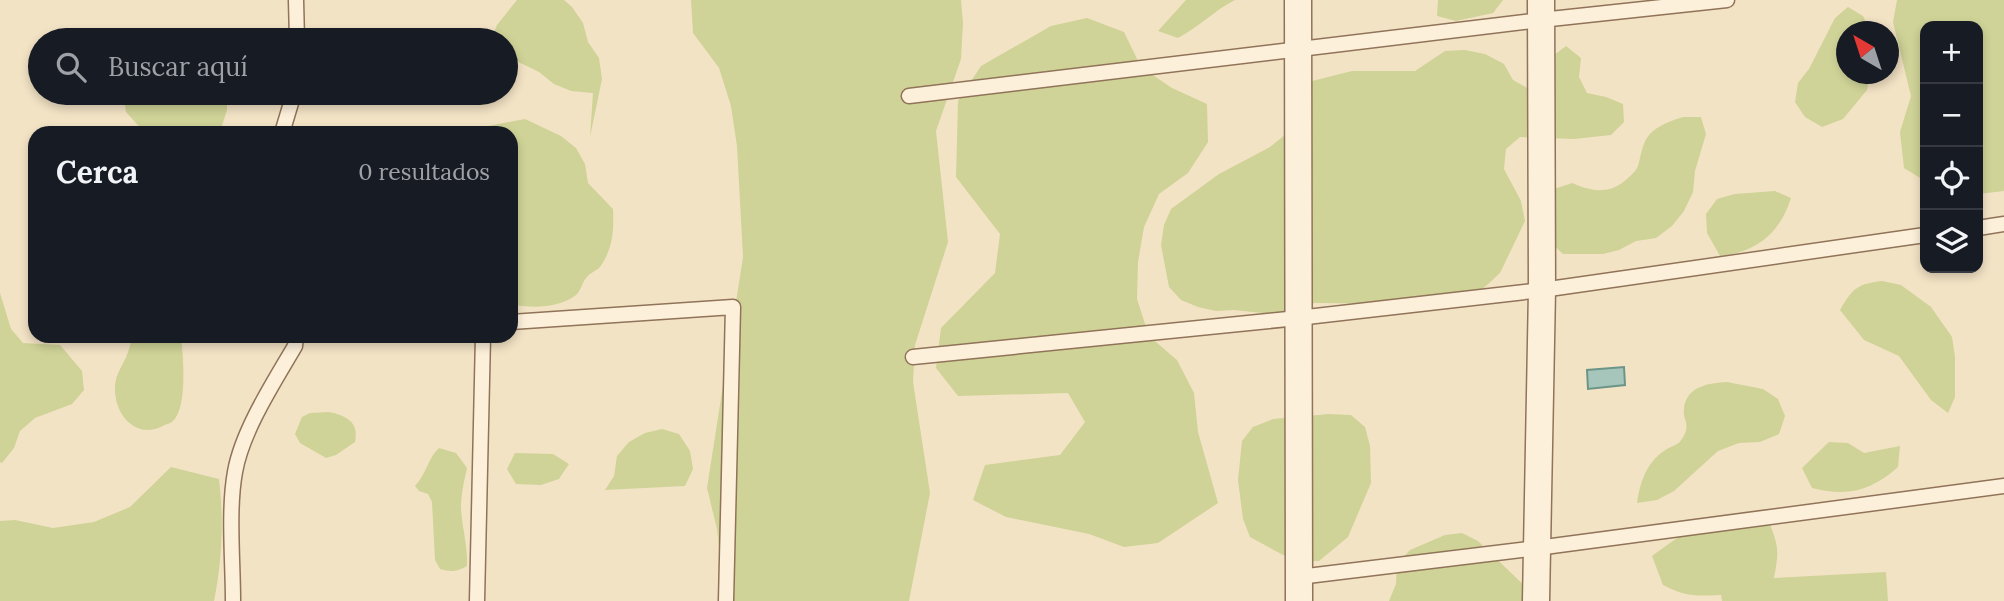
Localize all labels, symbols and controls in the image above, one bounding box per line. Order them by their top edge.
north arrow [1836,21,1899,84]
map controls [1920,21,1983,273]
button: + [1920,21,1983,84]
search box [28,28,518,105]
icon: search [52,48,90,86]
text: Buscar aquí [108,50,248,83]
button: − [1920,84,1983,147]
button: locate [1920,147,1983,210]
text: Cerca [56,153,138,191]
text: 0 resultados [358,157,490,186]
button: layers [1920,210,1983,273]

